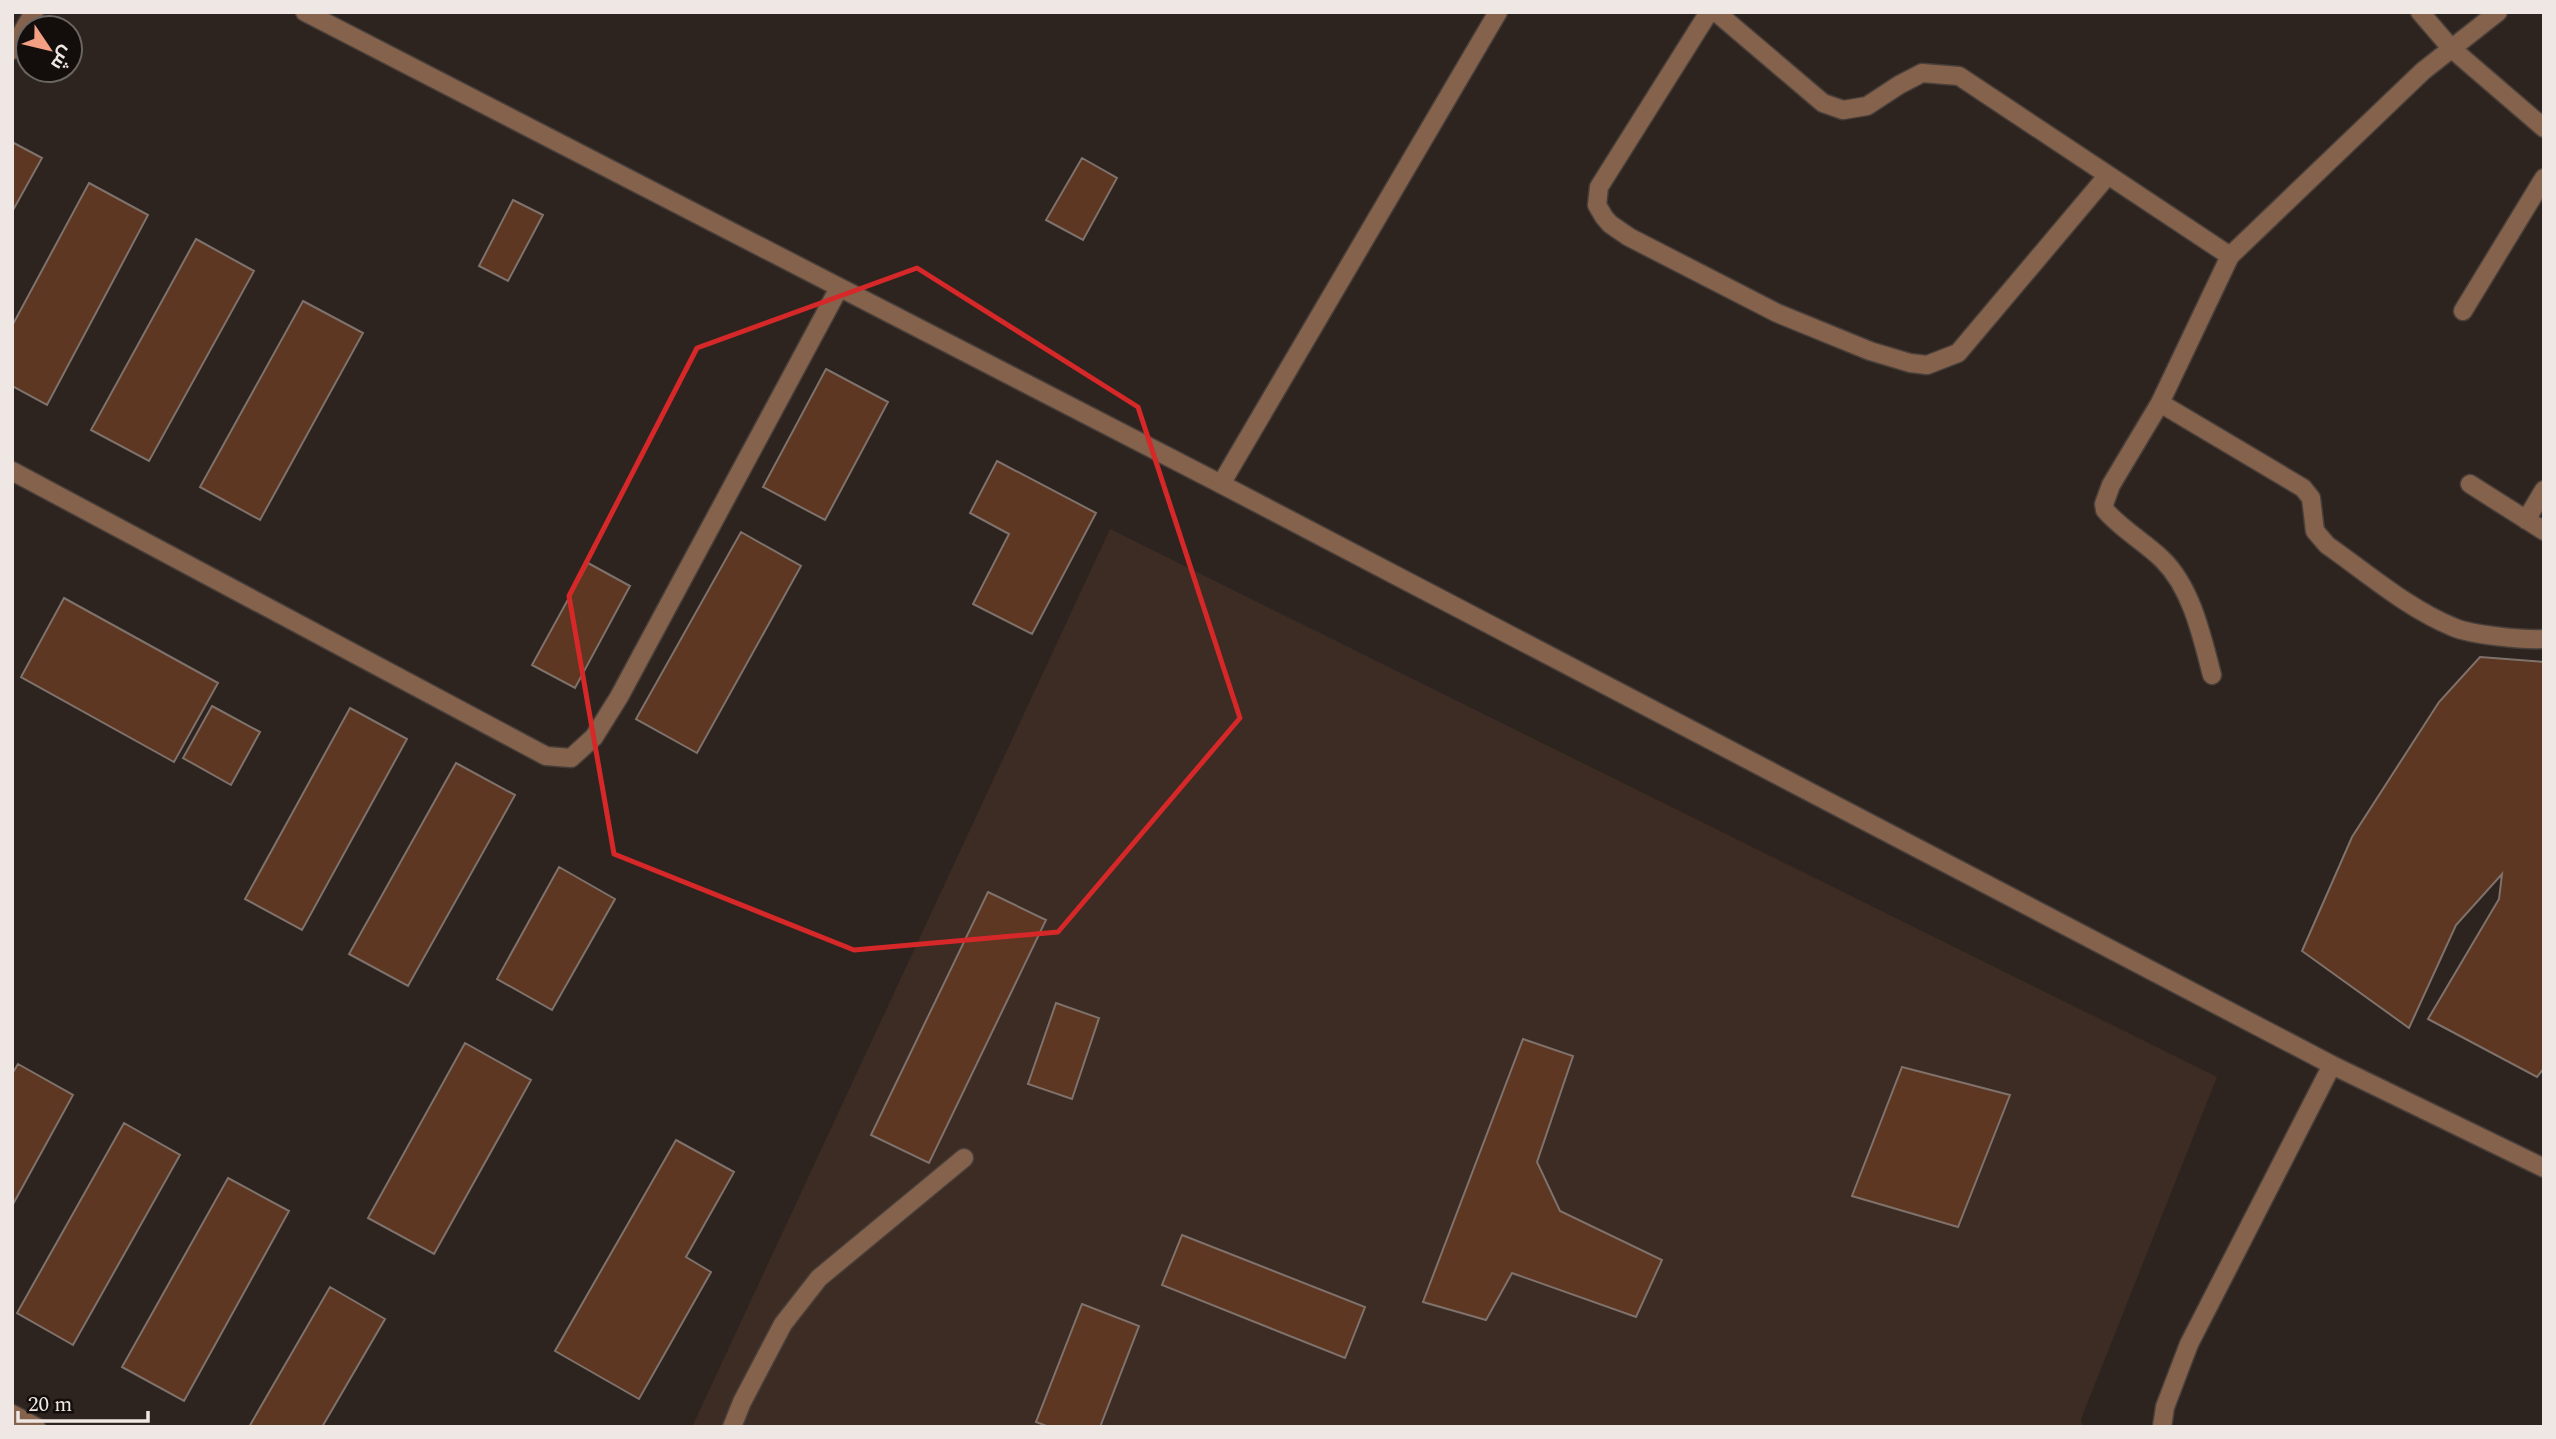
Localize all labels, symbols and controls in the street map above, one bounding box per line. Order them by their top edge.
north arrow [14,14,84,84]
text: ش [43,40,81,76]
scale bar [18,1380,147,1424]
text: 20 m [28,1389,72,1421]

